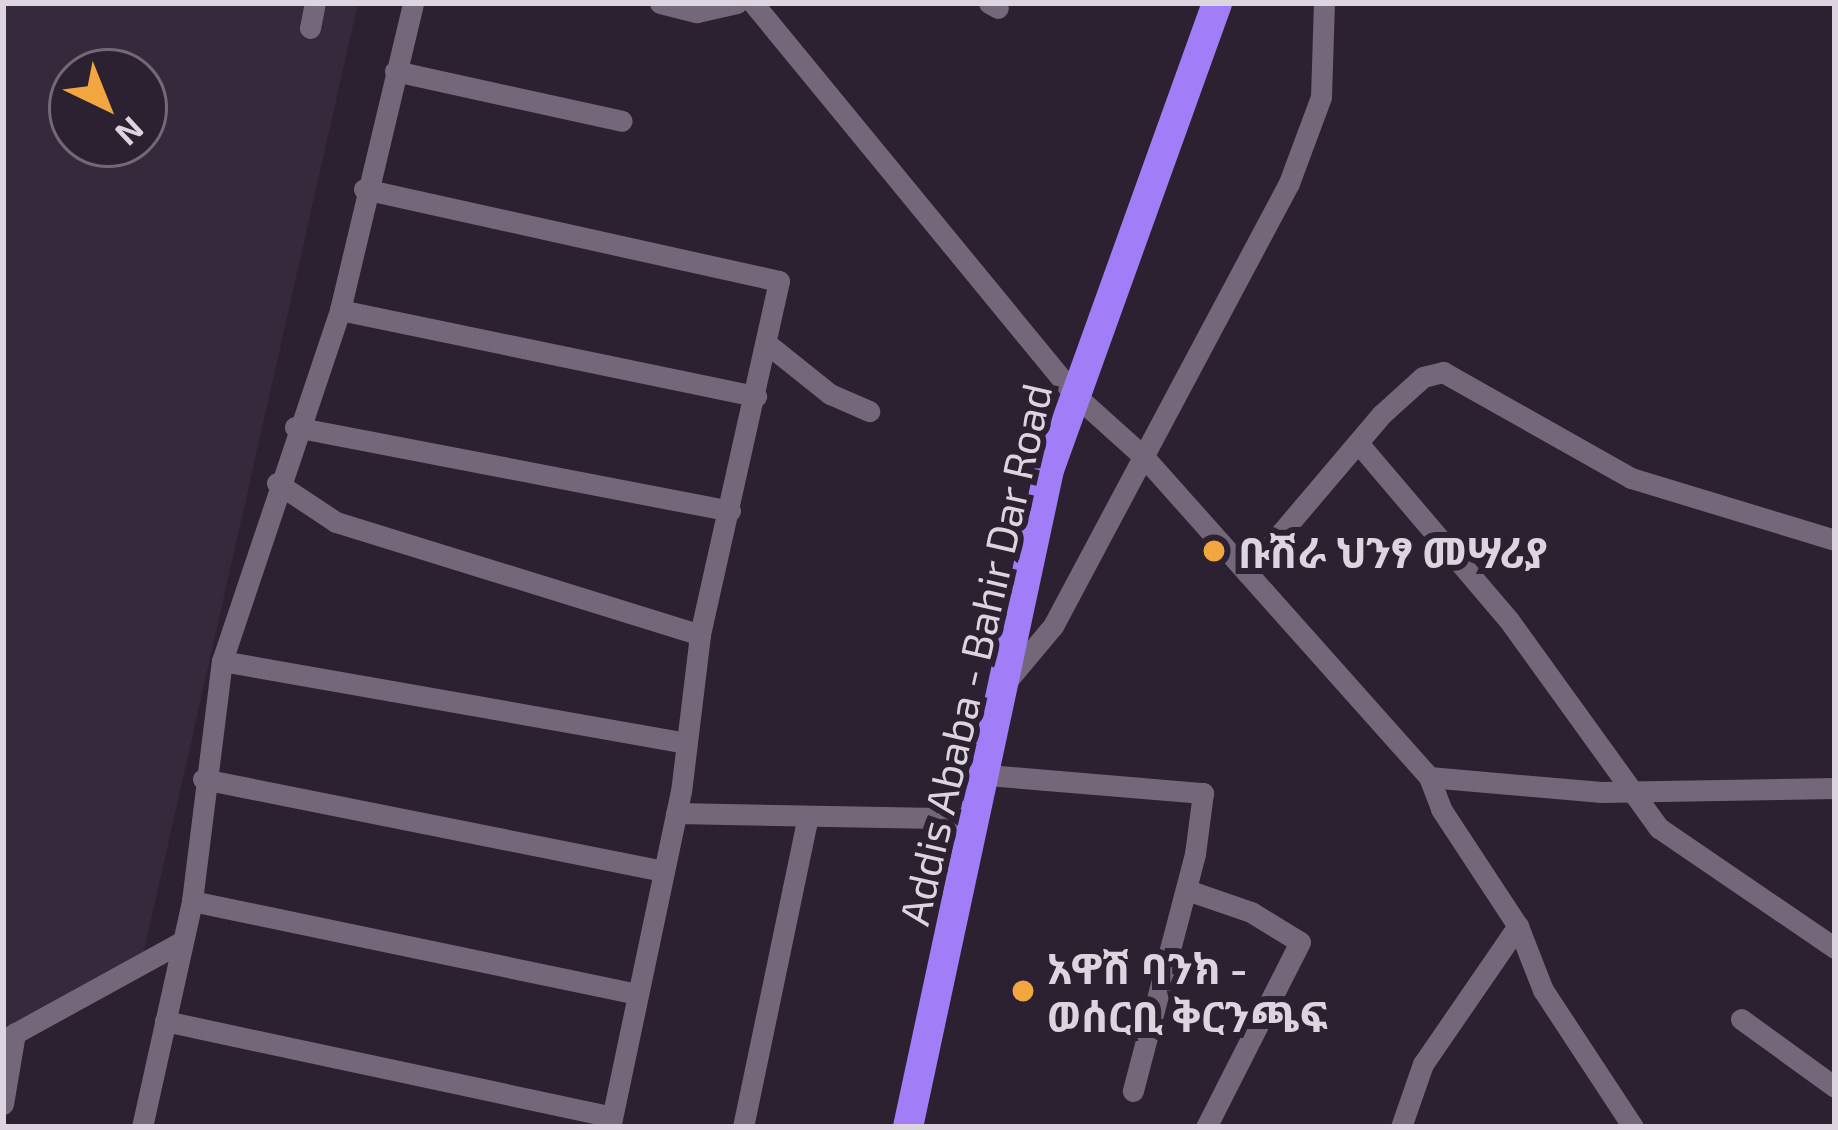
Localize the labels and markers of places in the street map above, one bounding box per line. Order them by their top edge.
place label: ቡሽራ ህንፃ መሣሪያ [1238,526,1548,576]
marker: ቡሽራ ህንፃ መሣሪያ [1201,538,1227,564]
place label: አዋሽ ባንክ - ወሰርቢ ቅርንጫፍ [1047,942,1328,1040]
marker: አዋሽ ባንክ - ወሰርቢ ቅርንጫፍ [1010,978,1036,1004]

